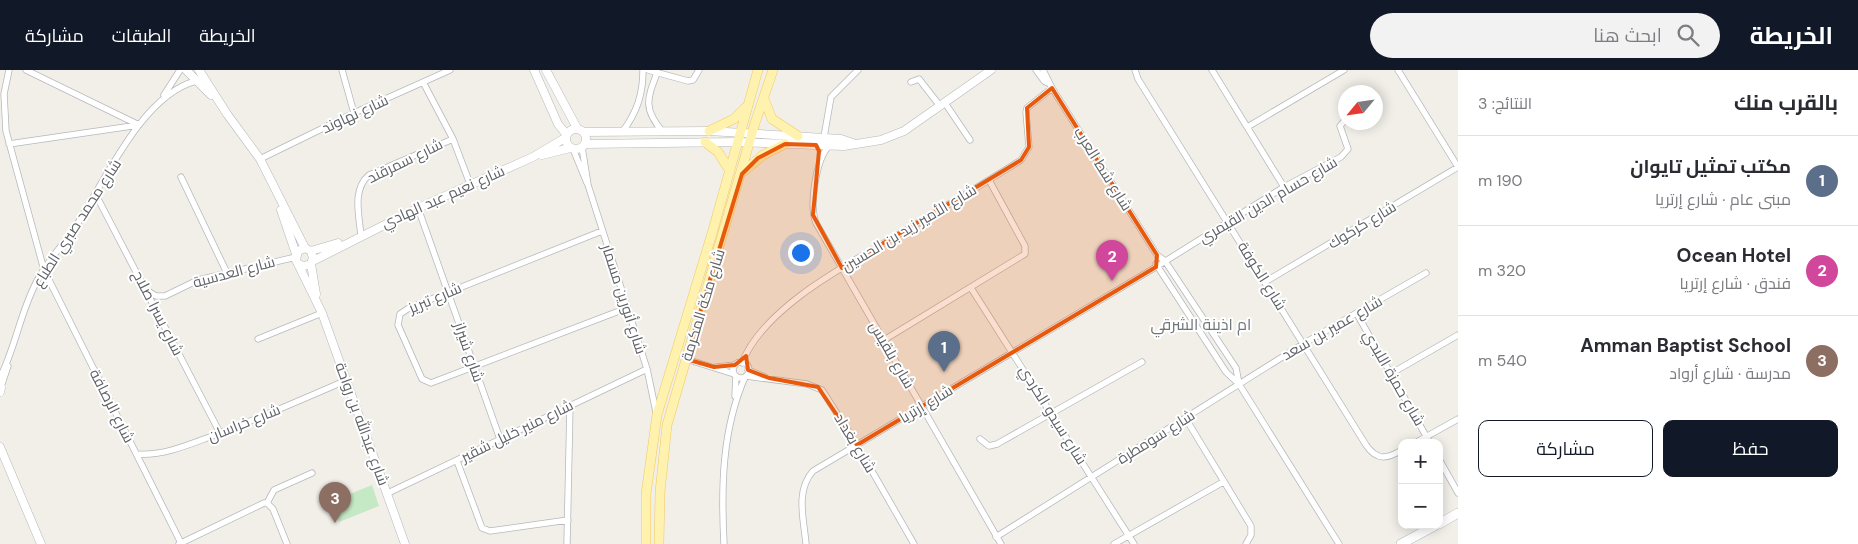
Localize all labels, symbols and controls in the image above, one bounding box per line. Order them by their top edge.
search box [1370,13,1720,58]
text: الخريطة [1750,20,1833,51]
icon: search [1674,21,1702,49]
text: ابحث هنا [1593,23,1662,48]
text: مشاركة [25,24,84,48]
text: الطبقات [112,24,171,48]
text: الخريطة [199,24,256,48]
north arrow [1338,85,1383,130]
text: بالقرب منك [1734,89,1838,117]
street label: شارع نهاوند [318,90,392,139]
text: النتائج: 3 [1478,93,1532,114]
street label: شارع شط العرب [1068,123,1137,215]
street label: شارع سمرقند [364,134,447,189]
street label: شارع حسام الدين القيمري [1195,152,1342,250]
text: مكتب تمثيل تايوان [1630,154,1791,179]
street label: شارع محمد صبري الطباع [28,155,128,292]
street label: شارع نعيم عبد الهادي [378,161,509,235]
text: 190 m [1478,170,1523,191]
text: 1 [1819,170,1825,191]
street label: شارع الأمير زيد بن الحسين [838,180,981,277]
text: مبنى عام · شارع إرتريا [1655,189,1791,210]
street label: شارع كركوك [1324,197,1401,254]
street label: شارع الكوفة [1232,238,1291,315]
your location [788,240,814,266]
pin: 2 [1096,240,1128,281]
street label: شارع أنورين مسمار [596,241,651,357]
text: Ocean Hotel [1677,243,1791,268]
street label: شارع مكة المكرمة [676,247,731,364]
street label: شارع العدسية [191,251,278,294]
text: 320 m [1478,260,1526,281]
text: 2 [1817,260,1827,281]
street label: شارع يسرا صلاح [127,267,188,360]
text: فندق · شارع إرتريا [1679,273,1791,294]
street label: شارع تبريز [405,278,465,319]
street label: شارع عمير بن سعد [1278,291,1387,366]
district label: ام اذينة الشرقي [1151,314,1251,338]
street label: شارع شيراز [448,318,489,385]
street label: شارع بلقيس [864,318,919,393]
street label: شارع حمزة اللبدي [1357,326,1430,431]
pin: 1 [928,331,960,372]
text: Amman Baptist School [1580,333,1791,358]
text: 540 m [1478,350,1527,371]
text: 3 [1817,350,1827,371]
street label: شارع عبدالله بن رواحة [329,360,394,489]
street label: شارع سيدو الكردي [1013,362,1091,469]
text: مدرسة · شارع أرواد [1669,363,1791,384]
street label: شارع الرصافة [84,366,139,447]
street label: شارع إرتريا [895,380,957,429]
street label: شارع منير خليل شقير [457,395,577,468]
street label: شارع خراسان [205,399,284,448]
street label: شارع سومطرة [1113,405,1199,470]
street label: شارع بغداد [829,410,881,477]
button: مشاركة [1478,420,1653,477]
button: حفظ [1663,420,1838,477]
map controls [1398,439,1443,529]
button: + [1398,439,1443,484]
pin: 3 [319,482,351,523]
button: − [1398,484,1443,529]

